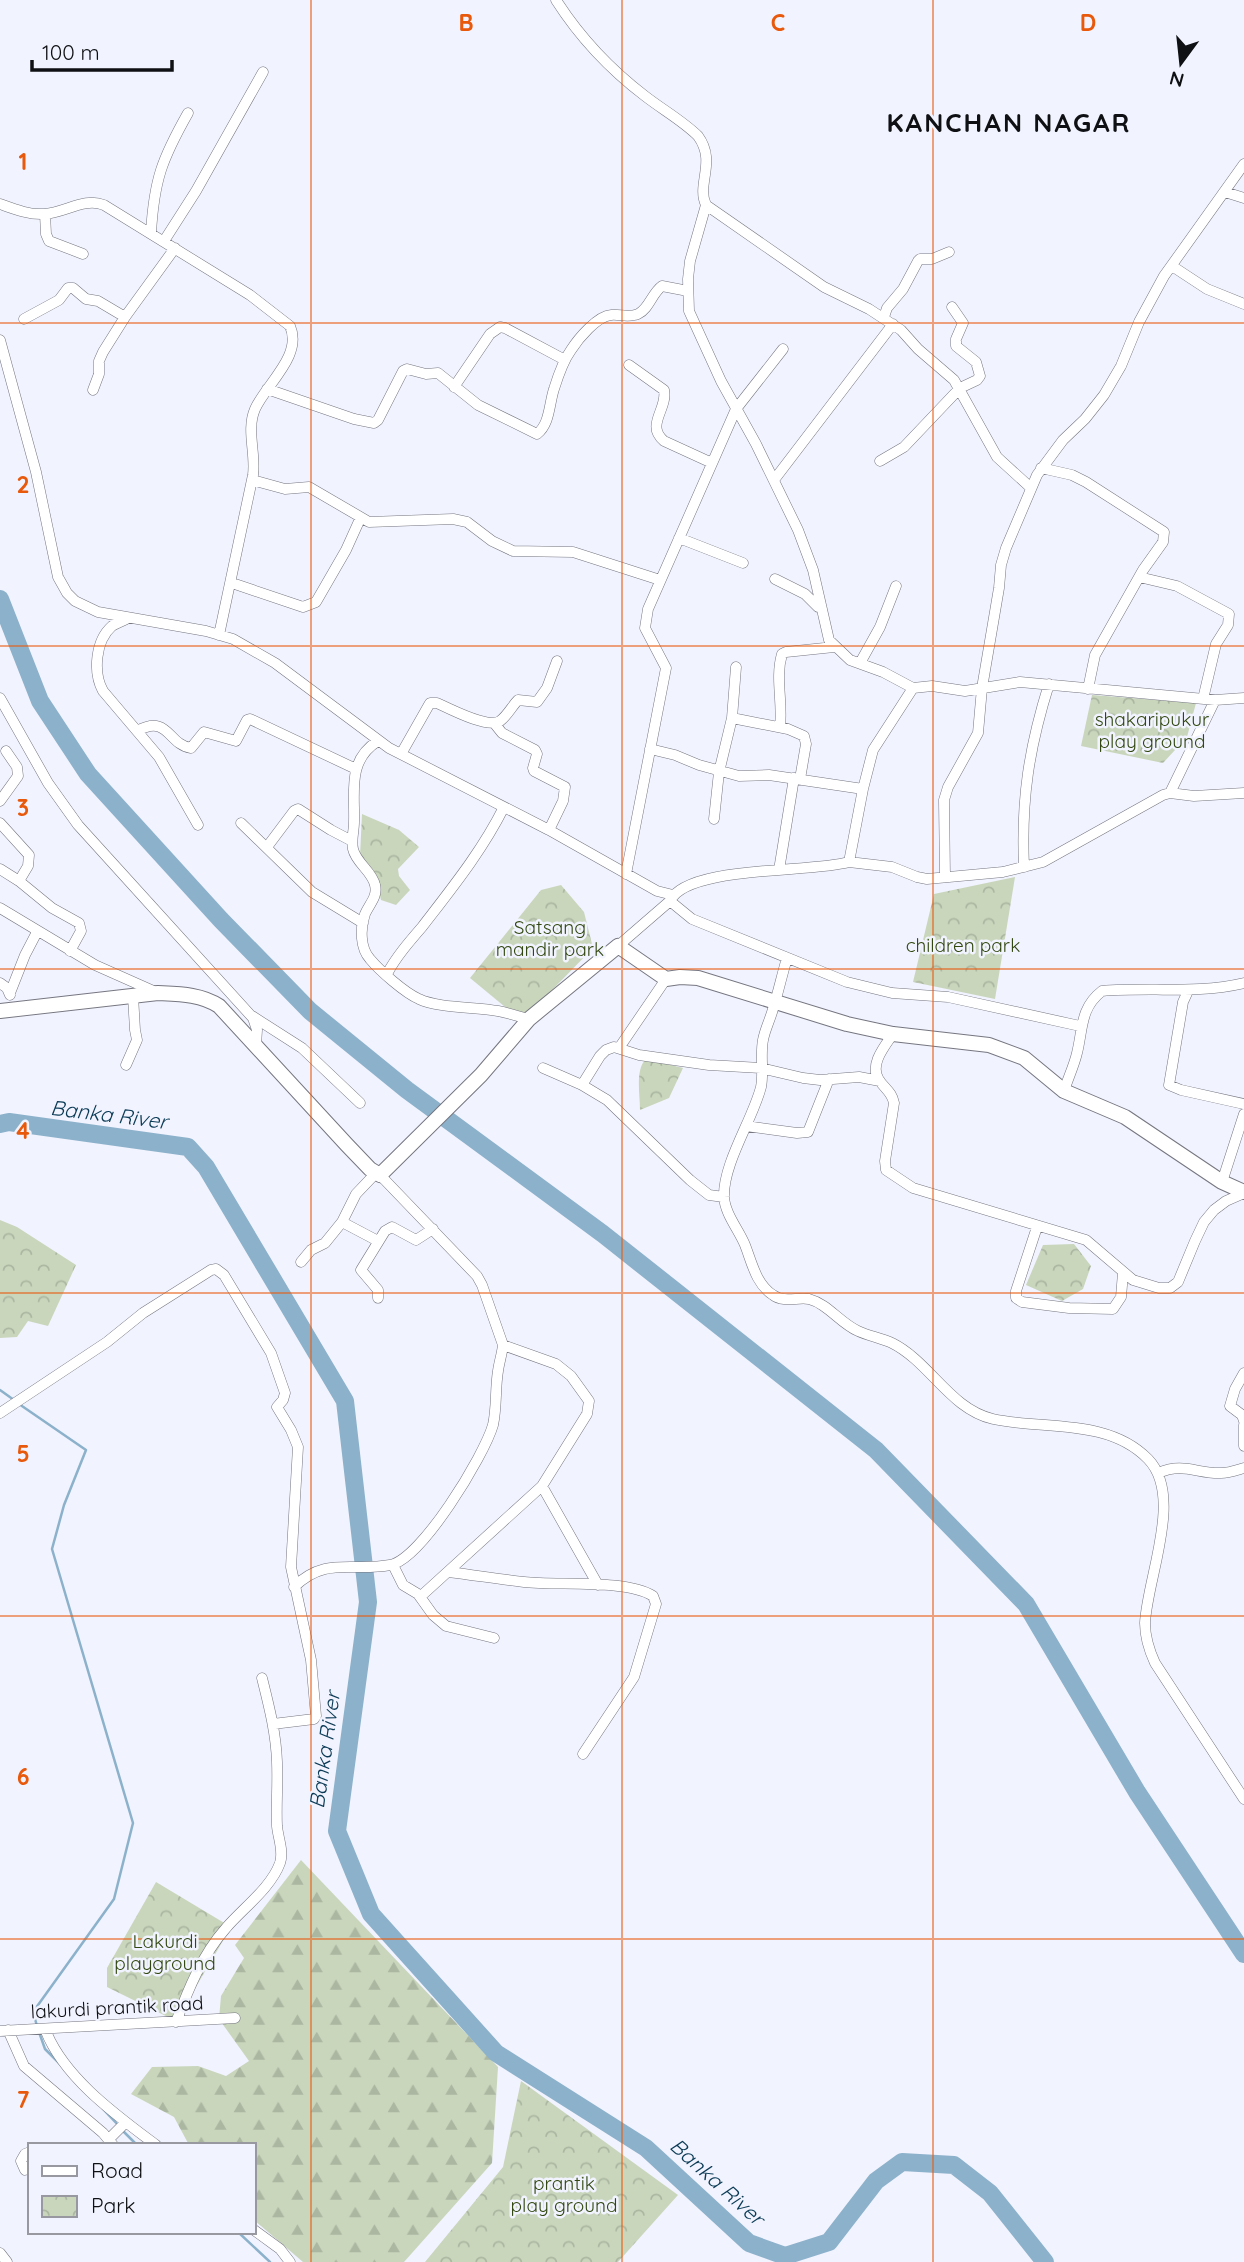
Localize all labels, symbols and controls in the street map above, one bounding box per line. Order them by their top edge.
text: B [458,8,474,37]
text: C [771,8,785,37]
text: D [1080,8,1096,37]
scale bar [32,28,172,72]
north arrow [1146,28,1216,98]
text: 100 m [42,39,100,65]
text: N [1167,66,1186,93]
district label: KANCHAN NAGAR [887,106,1131,139]
text: 1 [19,147,27,176]
text: 2 [16,470,30,499]
park label: shakaripukur play ground [1095,707,1210,753]
text: 3 [17,793,29,822]
park label: Satsang mandir park [496,915,604,961]
park label: children park [906,933,1020,957]
water label: Banka River [49,1094,172,1134]
text: 4 [16,1116,30,1145]
text: 5 [16,1439,30,1468]
water label: Banka River [303,1687,345,1810]
text: 6 [17,1762,29,1791]
park label: Lakurdi playground [114,1929,216,1975]
street label: lakurdi prantik road [30,1990,204,2024]
text: 7 [17,2085,30,2114]
water label: Banka River [665,2132,772,2232]
legend [28,2143,256,2234]
text: Road [91,2157,143,2183]
park label: prantik play ground [511,2171,617,2217]
text: Park [91,2192,135,2218]

